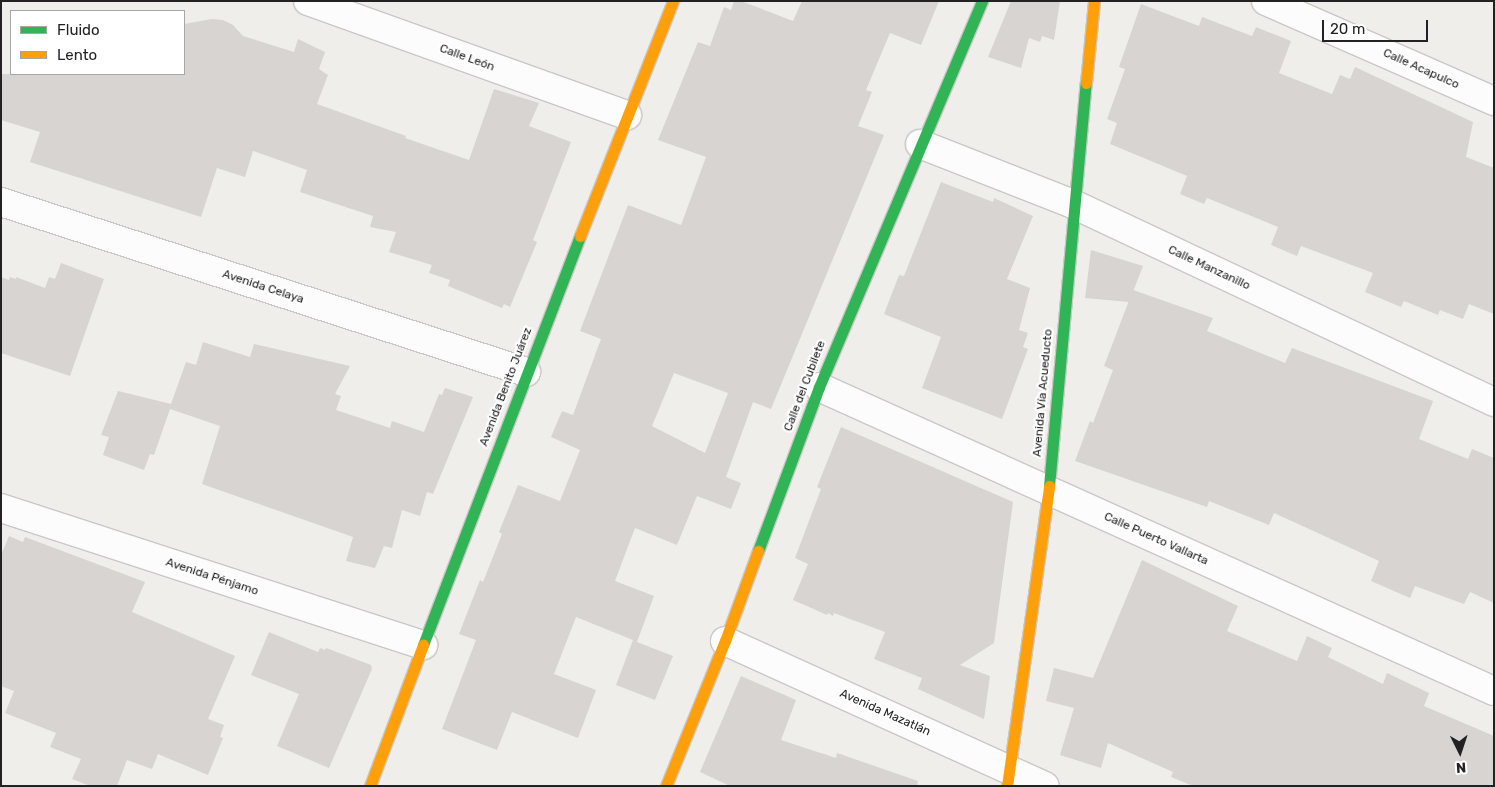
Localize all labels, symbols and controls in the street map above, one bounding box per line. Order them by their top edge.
legend [10,10,185,75]
scale bar [1325,10,1431,42]
text: 20 m [1330,20,1365,38]
text: Fluido [57,21,100,39]
street label: Calle León [437,41,497,75]
text: Lento [57,46,97,64]
street label: Calle Acapulco [1381,46,1461,92]
street label: Calle Manzanillo [1166,243,1252,293]
street label: Avenida Celaya [220,267,306,307]
street label: Avenida Benito Juárez [477,326,535,448]
street label: Avenida Vía Acueducto [1030,328,1056,458]
street label: Calle del Cubilete [781,339,829,433]
street label: Calle Puerto Vallarta [1101,509,1211,569]
street label: Avenida Pénjamo [164,555,260,599]
street label: Avenida Mazatlán [837,686,933,740]
north arrow [1435,727,1485,777]
text: N [1455,759,1467,776]

